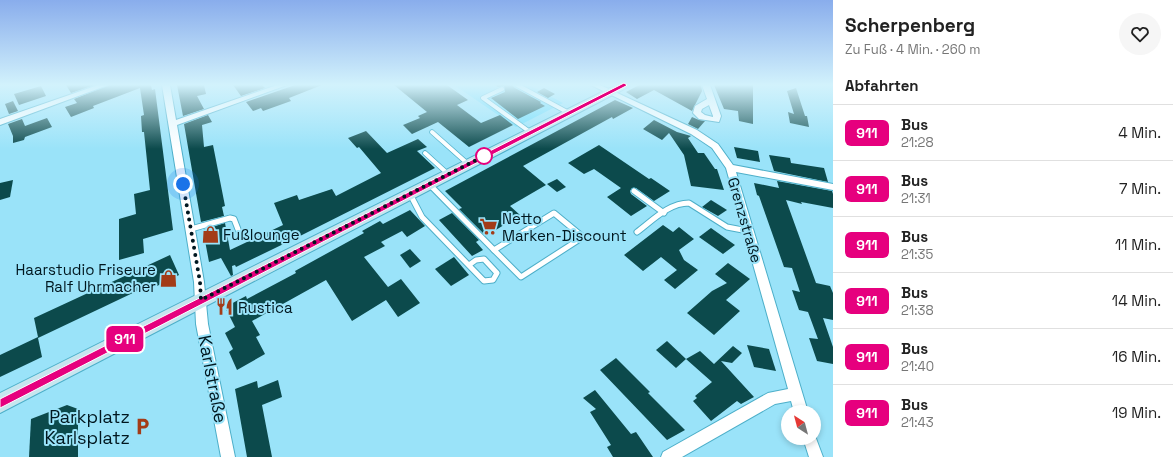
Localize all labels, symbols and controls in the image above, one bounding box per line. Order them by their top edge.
text: Scherpenberg [845,13,975,38]
button: heart [1119,13,1161,55]
text: Zu Fuß · 4 Min. · 260 m [845,41,980,58]
text: Abfahrten [845,76,919,95]
text: Bus [901,115,928,134]
text: 4 Min. [1118,123,1161,142]
text: 911 [856,124,878,142]
text: 21:28 [901,134,934,151]
unlabelled marker [475,147,493,165]
text: Bus [901,171,928,190]
your location [173,174,193,194]
street label: Grenzstraße [724,175,766,265]
text: 7 Min. [1119,179,1161,198]
text: 911 [856,180,878,198]
text: 21:31 [901,190,931,207]
place label: Netto Marken-Discount [502,209,627,245]
supermarket icon: Netto Marken-Discount [479,217,499,237]
shop icon: Fußlounge [200,224,220,244]
place label: Fußlounge [223,225,300,244]
text: Bus [901,227,928,246]
text: 11 Min. [1115,235,1161,254]
text: 911 [856,236,878,254]
text: 21:35 [901,246,933,263]
place label: Haarstudio Friseure Ralf Uhrmacher [15,260,156,296]
shop icon: Haarstudio Friseure Ralf Uhrmacher [159,268,179,288]
text: Bus [901,283,928,302]
text: 14 Min. [1112,291,1161,310]
text: 911 [856,292,878,310]
restaurant icon: Rustica [215,297,235,317]
place label: Rustica [238,298,293,317]
text: 21:38 [901,302,934,319]
line badge: 911 [102,326,148,352]
text: 911 [114,330,136,348]
street label: Karlstraße [193,333,233,425]
text: Bus [901,339,928,358]
text: 16 Min. [1112,347,1161,366]
text: 911 [856,348,878,366]
text: 21:40 [901,358,934,375]
text: Bus [901,395,928,414]
text: 19 Min. [1112,403,1161,422]
text: 911 [856,404,878,422]
place label: Parkplatz Karlsplatz [45,405,130,449]
north arrow [781,405,821,445]
map controls [781,405,821,445]
text: 21:43 [901,414,934,431]
parking icon: Parkplatz Karlsplatz [133,416,153,436]

